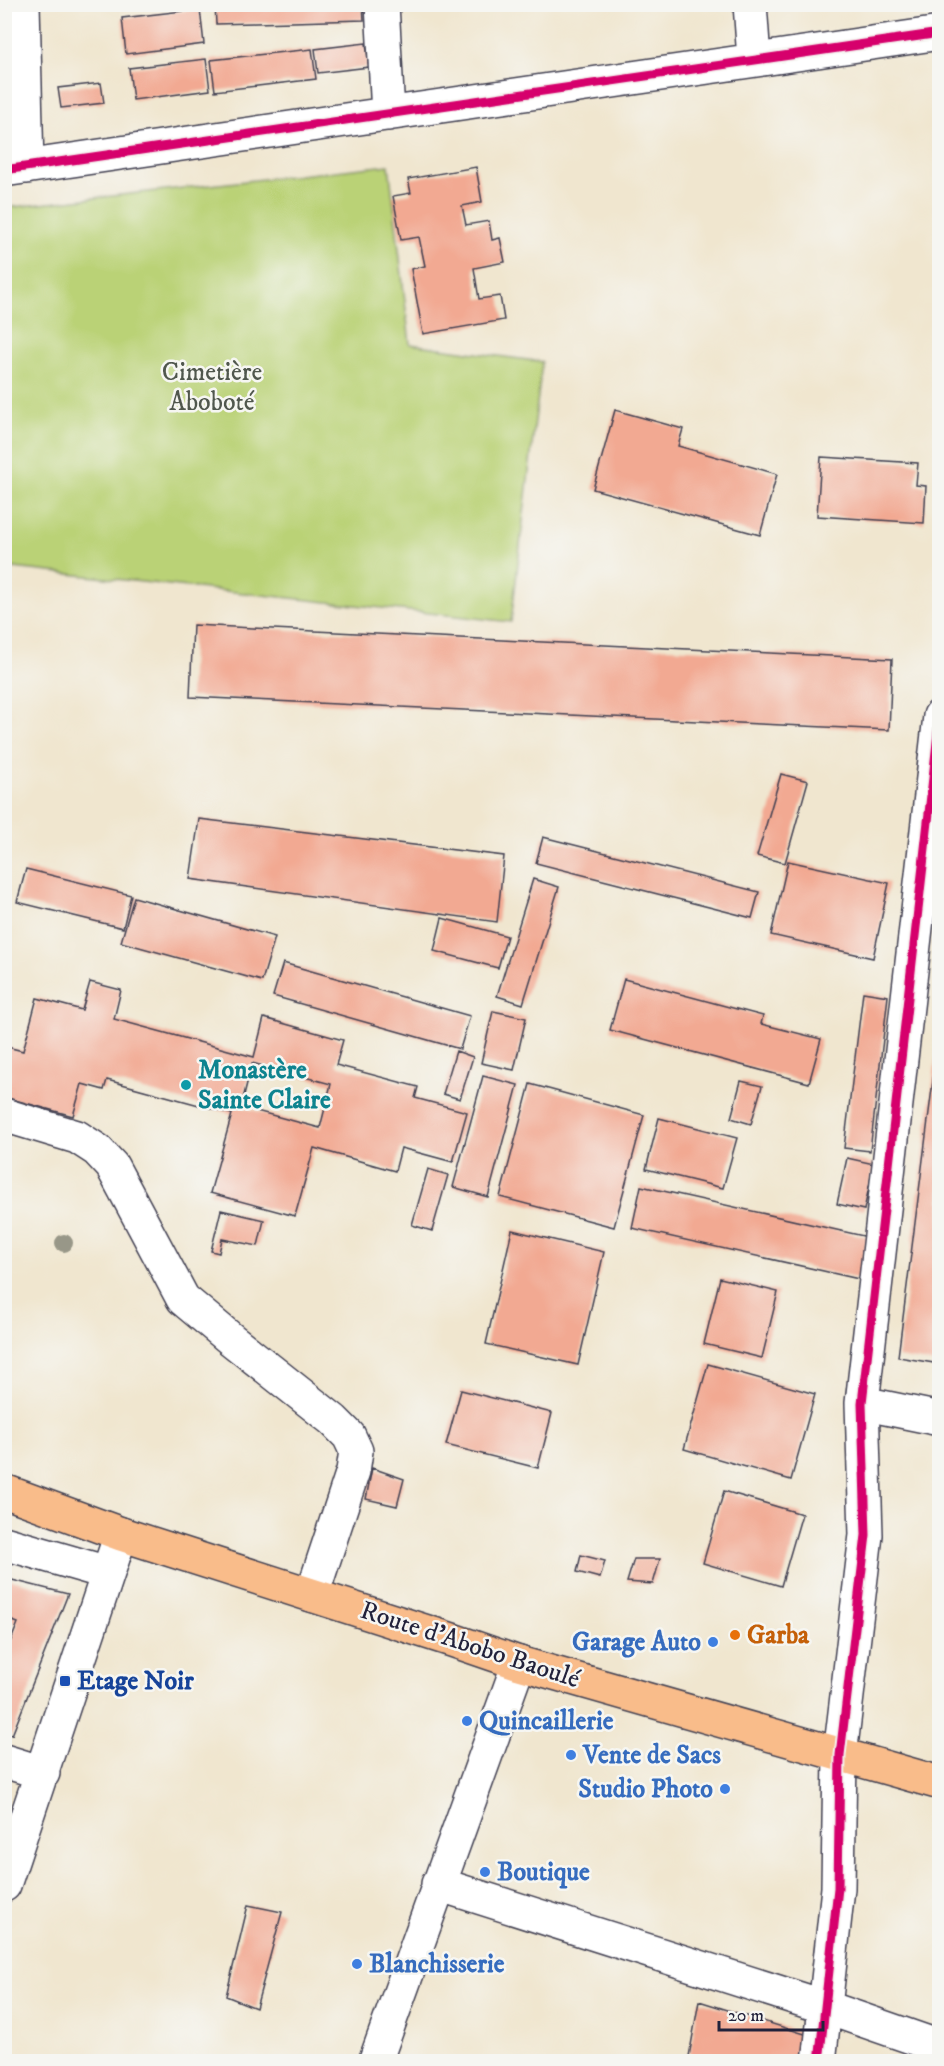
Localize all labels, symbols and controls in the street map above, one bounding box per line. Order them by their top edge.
park label: Cimetière Aboboté [162,356,262,419]
place label: Monastère Sainte Claire [198,1054,331,1117]
marker: Monastère Sainte Claire [179,1078,193,1092]
street label: Route d'Abobo Baoulé [356,1594,584,1696]
place label: Garba [747,1619,810,1652]
place label: Garage Auto [572,1626,701,1659]
marker: Garba [728,1628,742,1642]
marker: Garage Auto [706,1635,720,1649]
place label: Etage Noir [77,1665,194,1698]
marker: Etage Noir [58,1674,72,1688]
place label: Quincaillerie [479,1705,614,1738]
marker: Quincaillerie [460,1714,474,1728]
place label: Vente de Sacs [582,1739,721,1772]
marker: Vente de Sacs [564,1748,578,1762]
place label: Studio Photo [578,1773,713,1806]
marker: Studio Photo [718,1782,732,1796]
place label: Boutique [497,1856,590,1889]
marker: Boutique [478,1865,492,1879]
place label: Blanchisserie [369,1948,505,1981]
marker: Blanchisserie [350,1957,364,1971]
scale bar [719,1994,822,2032]
text: 20 m [728,2005,764,2027]

